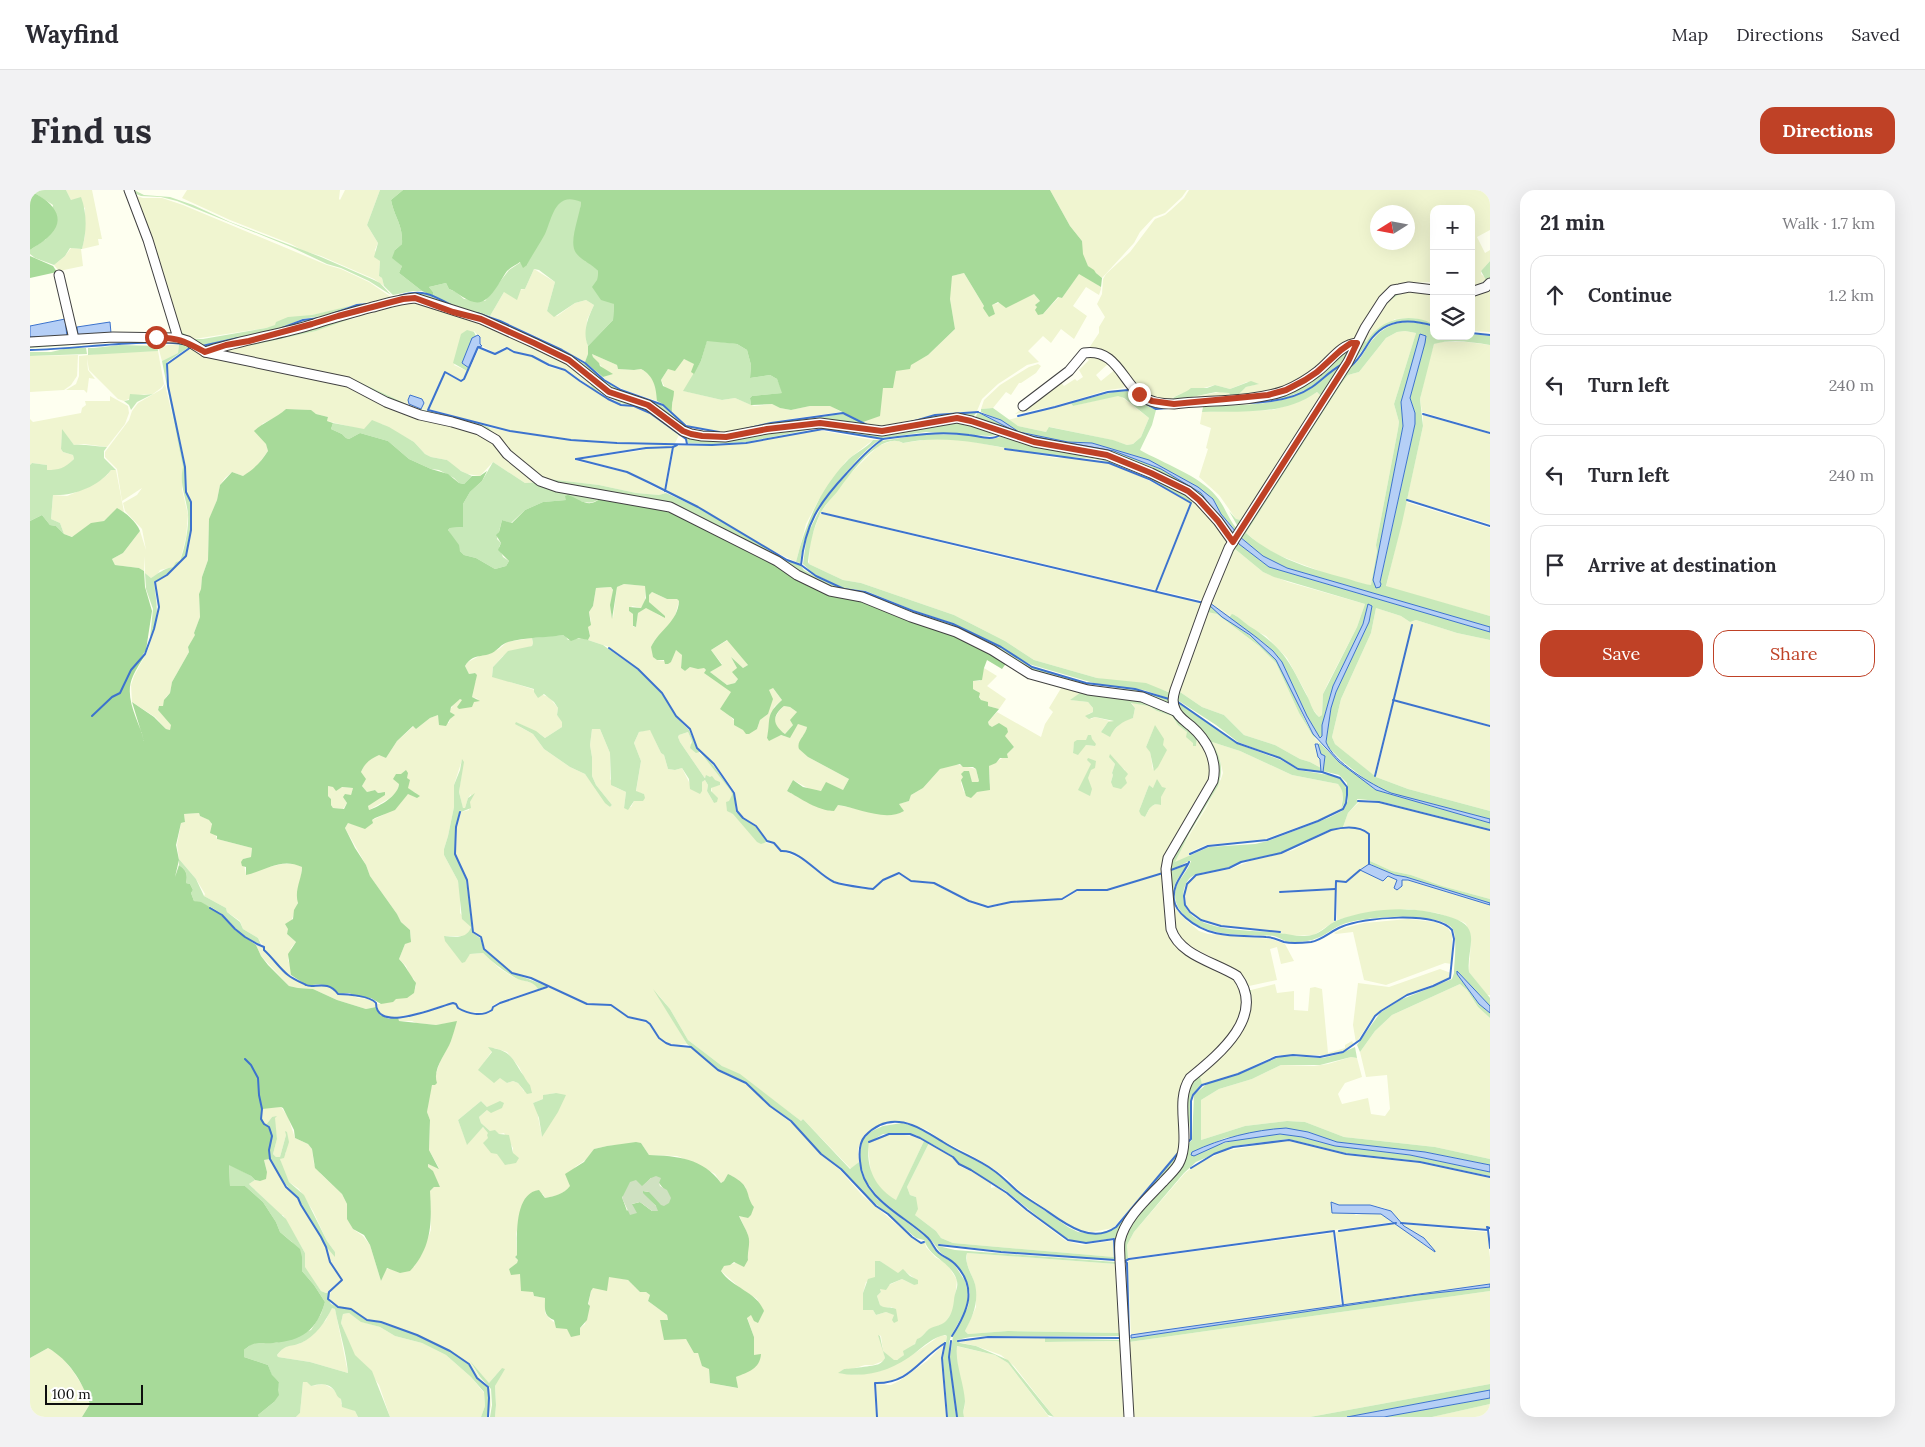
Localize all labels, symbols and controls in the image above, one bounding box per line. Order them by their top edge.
text: Wayfind [25,19,119,50]
text: Map [1672,23,1708,46]
text: Directions [1736,23,1823,46]
text: Saved [1851,23,1900,46]
button: Directions [1760,107,1895,154]
text: Find us [30,108,152,153]
north arrow [1370,205,1415,250]
map controls [1430,205,1475,340]
button: + [1430,205,1475,250]
text: 21 min [1540,209,1605,236]
text: Walk · 1.7 km [1782,213,1875,233]
button: − [1430,250,1475,295]
icon: ahead [1541,281,1569,309]
text: Continue [1588,283,1672,307]
text: 1.2 km [1829,285,1874,305]
button: layers [1430,295,1475,340]
route start [145,326,168,349]
icon: left [1541,371,1569,399]
text: Turn left [1588,373,1669,397]
text: 240 m [1829,375,1874,395]
route end [1128,383,1151,406]
icon: left [1541,461,1569,489]
text: Turn left [1588,463,1669,487]
text: 240 m [1829,465,1874,485]
icon: arrive [1541,551,1569,579]
text: Arrive at destination [1588,553,1777,577]
button: Save [1540,630,1703,677]
button: Share [1713,630,1875,677]
scale bar [45,1382,142,1405]
text: 100 m [52,1385,91,1403]

